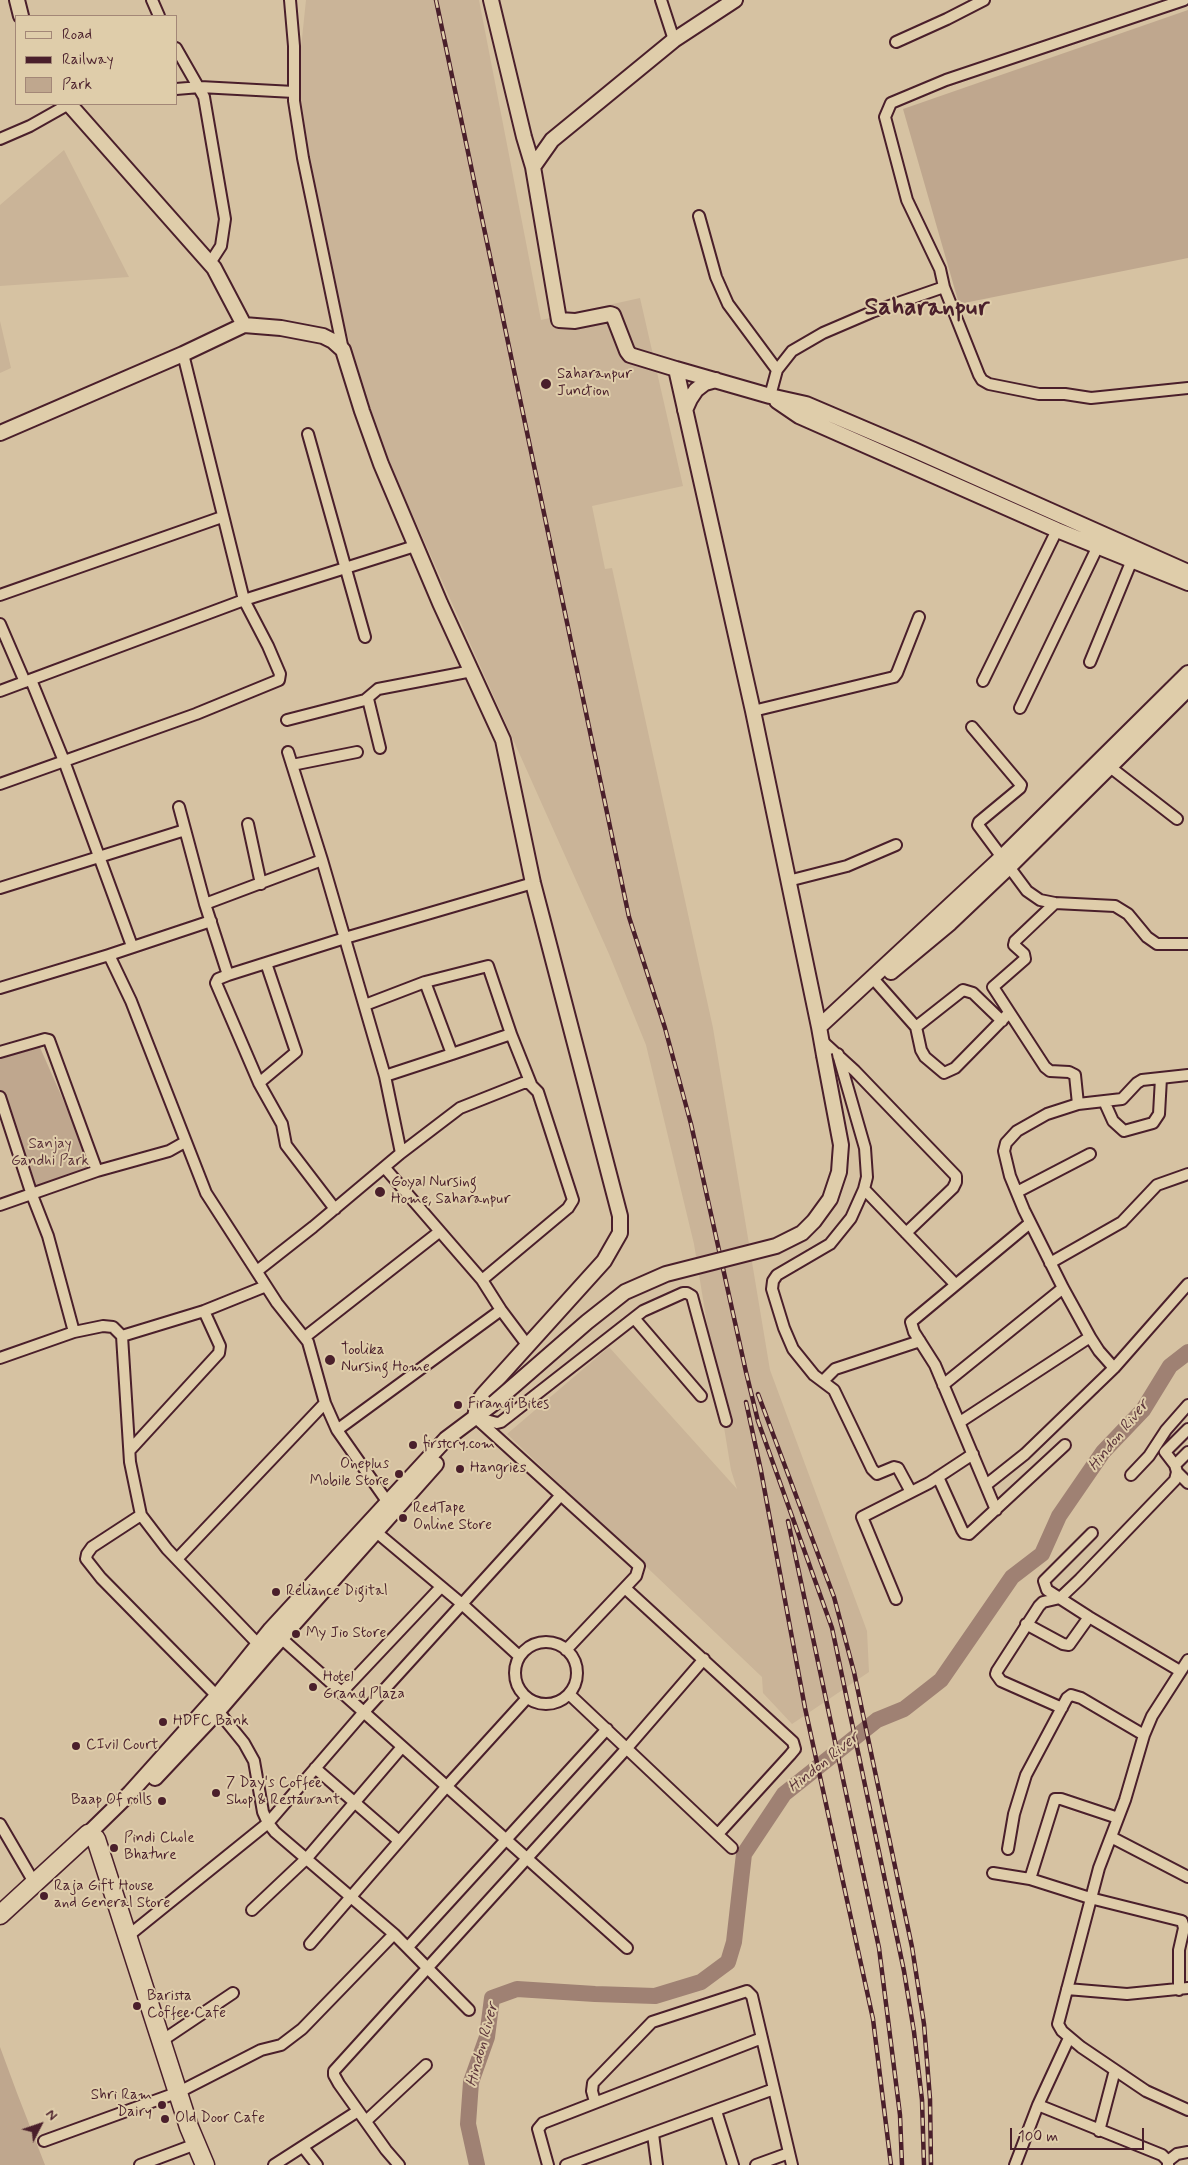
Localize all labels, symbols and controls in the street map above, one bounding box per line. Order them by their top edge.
legend [15,15,178,105]
text: Road [62,25,92,45]
text: Railway [62,50,114,70]
text: Park [62,75,92,95]
district label: Saharanpur [865,294,989,324]
place label: Saharanpur Junction [557,366,632,401]
marker: Saharanpur Junction [539,377,553,391]
park label: Sanjay Gandhi Park [11,1136,89,1171]
place label: Goyal Nursing Home, Saharanpur [391,1174,511,1209]
marker: Goyal Nursing Home, Saharanpur [373,1185,387,1199]
place label: Toolika Nursing Home [341,1342,430,1377]
marker: Toolika Nursing Home [323,1353,337,1367]
place label: Firangi Bites [468,1396,549,1414]
water label: Hindon River [1085,1397,1153,1475]
marker: Firangi Bites [452,1399,464,1411]
place label: firstcry.com [423,1436,495,1454]
marker: firstcry.com [407,1439,419,1451]
place label: Oneplus Mobile Store [310,1456,389,1491]
place label: Hangries [470,1460,526,1478]
marker: Hangries [454,1463,466,1475]
marker: Oneplus Mobile Store [393,1468,405,1480]
place label: RedTape Online Store [413,1500,492,1535]
marker: RedTape Online Store [397,1512,409,1524]
place label: Reliance Digital [286,1583,388,1601]
marker: Reliance Digital [270,1586,282,1598]
place label: My Jio Store [306,1625,386,1643]
marker: My Jio Store [290,1628,302,1640]
place label: Hotel Grand Plaza [323,1669,405,1704]
marker: Hotel Grand Plaza [307,1681,319,1693]
place label: HDFC Bank [173,1713,249,1731]
marker: HDFC Bank [157,1716,169,1728]
water label: Hindon River [785,1729,863,1797]
place label: CIvil Court [86,1737,158,1755]
marker: CIvil Court [70,1740,82,1752]
place label: 7 Day's Coffee Shop & Restaurant [226,1775,340,1810]
marker: 7 Day's Coffee Shop & Restaurant [210,1787,222,1799]
place label: Baap Of rolls [71,1792,152,1810]
marker: Baap Of rolls [156,1795,168,1807]
place label: Pindi Chole Bhature [124,1830,195,1865]
marker: Pindi Chole Bhature [108,1842,120,1854]
place label: Raja Gift House and General Store [54,1878,170,1913]
marker: Raja Gift House and General Store [38,1890,50,1902]
place label: Barista Coffee Cafe [147,1988,226,2023]
marker: Barista Coffee Cafe [131,2000,143,2012]
water label: Hindon River [463,2001,503,2089]
place label: Shri Ram Dairy [91,2087,152,2122]
marker: Shri Ram Dairy [156,2099,168,2111]
north arrow [15,2100,65,2150]
text: N [41,2106,61,2125]
place label: Old Door Cafe [175,2110,265,2128]
marker: Old Door Cafe [159,2113,171,2125]
scale bar [1013,2118,1147,2150]
text: 100 m [1018,2127,1058,2147]

